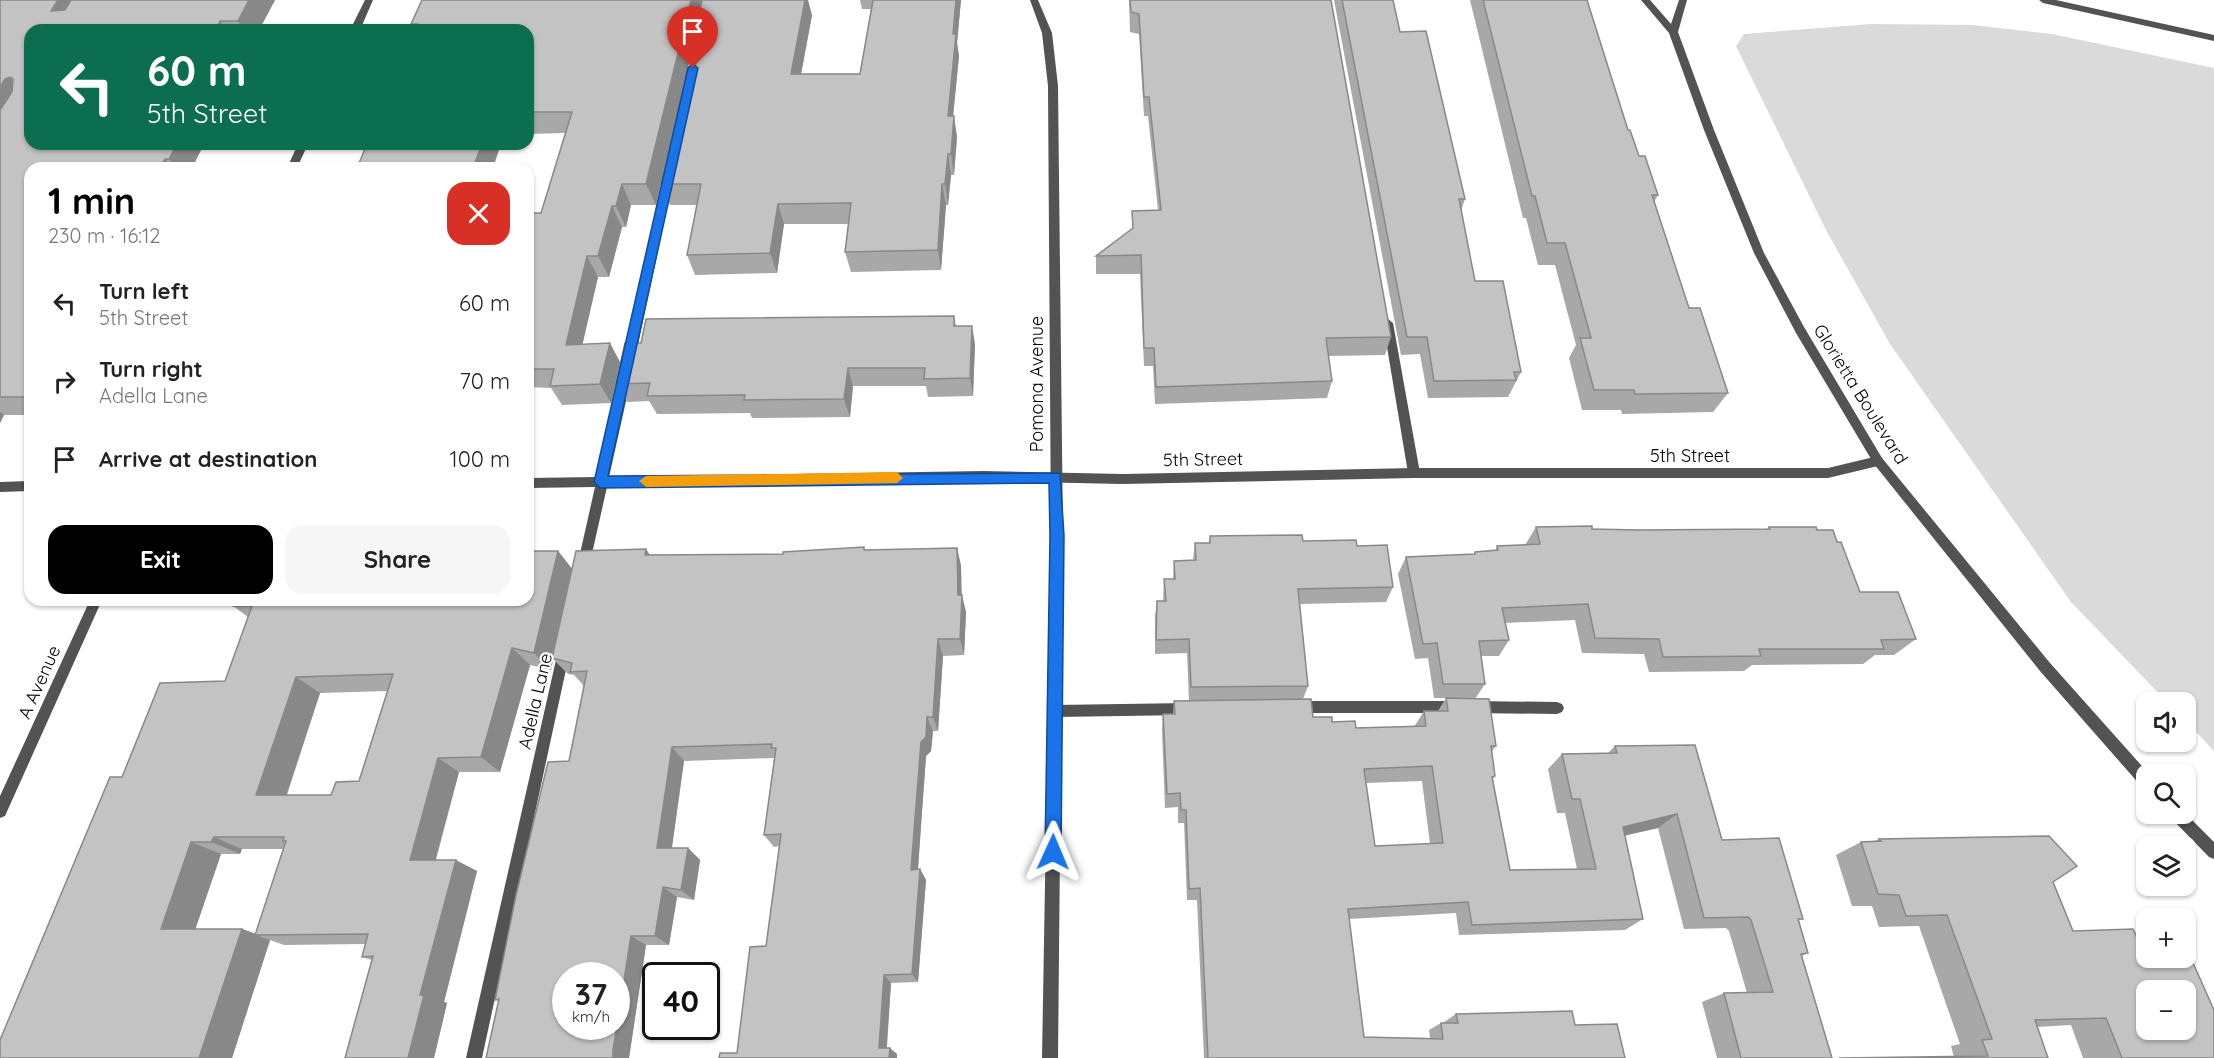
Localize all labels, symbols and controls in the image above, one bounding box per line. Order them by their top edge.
pin [667,6,718,68]
icon: arrive [676,15,709,48]
text: 60 m [147,44,247,97]
icon: left [48,48,126,126]
text: 5th Street [147,96,267,130]
text: 1 min [48,178,135,223]
button: close [447,182,510,245]
text: 230 m · 16:12 [48,223,160,248]
text: Turn left [99,277,189,305]
icon: left [48,287,81,320]
text: 60 m [459,289,510,317]
text: 5th Street [99,305,188,330]
street label: Pomona Avenue [1025,316,1048,452]
street label: Glorietta Boulevard [1809,320,1913,468]
text: Turn right [99,355,203,383]
icon: right [48,365,81,398]
text: 70 m [460,367,510,395]
text: Adella Lane [99,383,208,408]
icon: arrive [48,443,81,476]
street label: 5th Street [1650,444,1730,467]
text: Arrive at destination [99,445,317,473]
text: 100 m [450,445,510,473]
street label: 5th Street [1163,447,1243,471]
button: Exit [48,525,273,594]
button: Share [285,525,510,594]
street label: A Avenue [13,642,65,722]
street label: Adella Lane [513,651,557,751]
map controls [2136,692,2196,1040]
button: sound [2136,692,2196,752]
button: search [2136,764,2196,824]
position arrow [1021,820,1085,884]
button: layers [2136,836,2196,896]
button: + [2136,908,2196,968]
speed limit sign: 40 [642,962,720,1040]
text: 37 [575,975,607,1013]
button: − [2136,980,2196,1040]
text: km/h [572,1007,610,1026]

